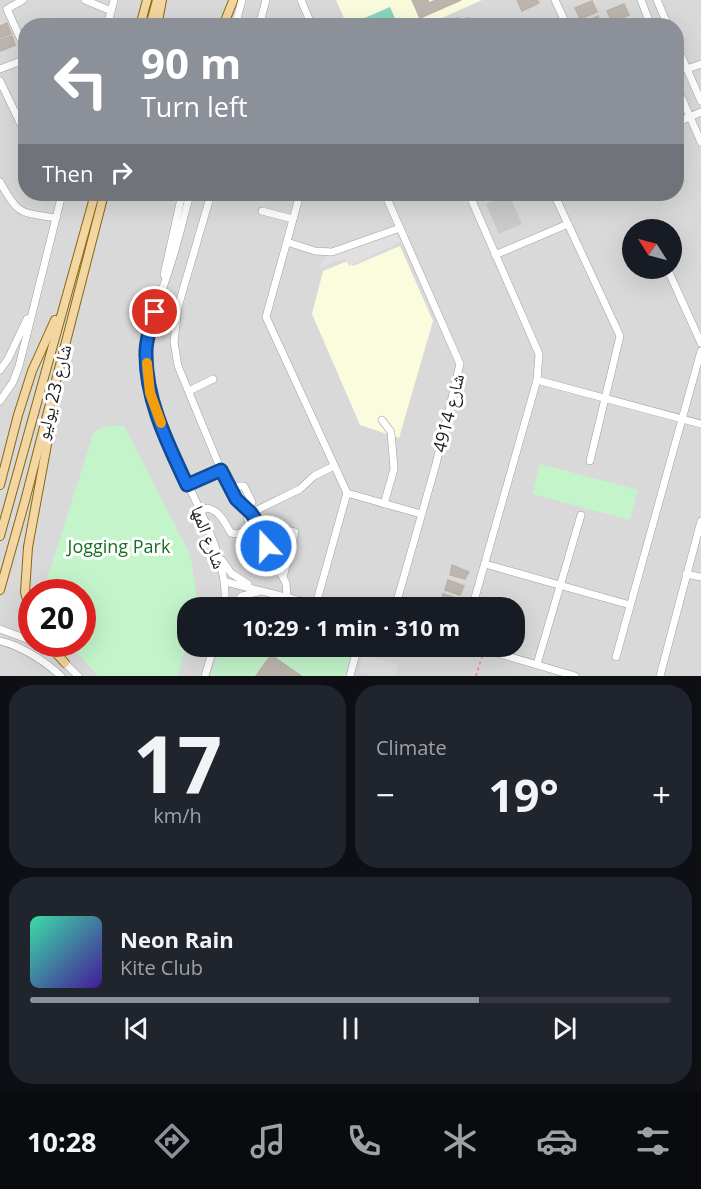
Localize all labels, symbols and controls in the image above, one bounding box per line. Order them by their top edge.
text: 90 m [141,34,241,91]
icon: left [42,42,120,120]
text: Turn left [141,88,248,125]
icon: right [105,156,138,189]
text: Then [42,158,93,188]
north arrow [622,219,682,279]
map controls [622,219,682,279]
pin [129,286,180,337]
icon: arrive [138,295,171,328]
street label: شارع 23 يوليو [30,342,76,442]
street label: 4914 شارع [427,371,469,455]
street label: شارع المها [186,502,232,572]
position arrow [234,514,298,578]
park label: Jogging Park [66,534,171,558]
speed limit sign: 20 [18,579,96,657]
text: 10:29 · 1 min · 310 m [242,612,460,642]
text: 17 [133,710,222,816]
text: Climate [376,734,447,761]
text: 19° [488,764,559,825]
text: − [376,772,395,817]
text: + [652,772,671,817]
text: km/h [153,802,202,829]
text: Neon Rain [120,924,234,954]
text: Kite Club [120,954,203,981]
icon: previous [120,1012,153,1045]
icon: pause [334,1012,367,1045]
icon: next [548,1012,581,1045]
icon: directions [151,1120,193,1162]
icon: music [247,1120,289,1162]
icon: phone [343,1120,385,1162]
icon: climate [439,1120,481,1162]
icon: car [536,1120,578,1162]
icon: filters [632,1120,674,1162]
text: 10:28 [27,1123,97,1160]

